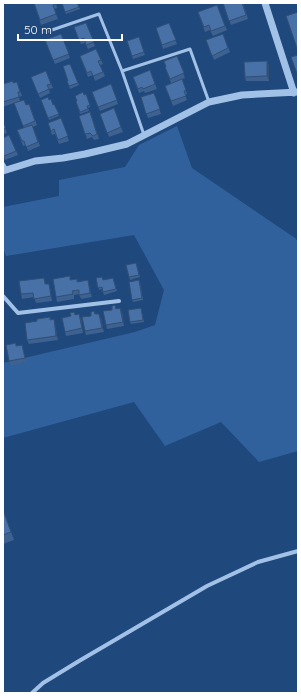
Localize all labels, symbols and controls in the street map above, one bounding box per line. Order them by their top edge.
scale bar [18,16,122,42]
text: 50 m [24,22,52,37]

